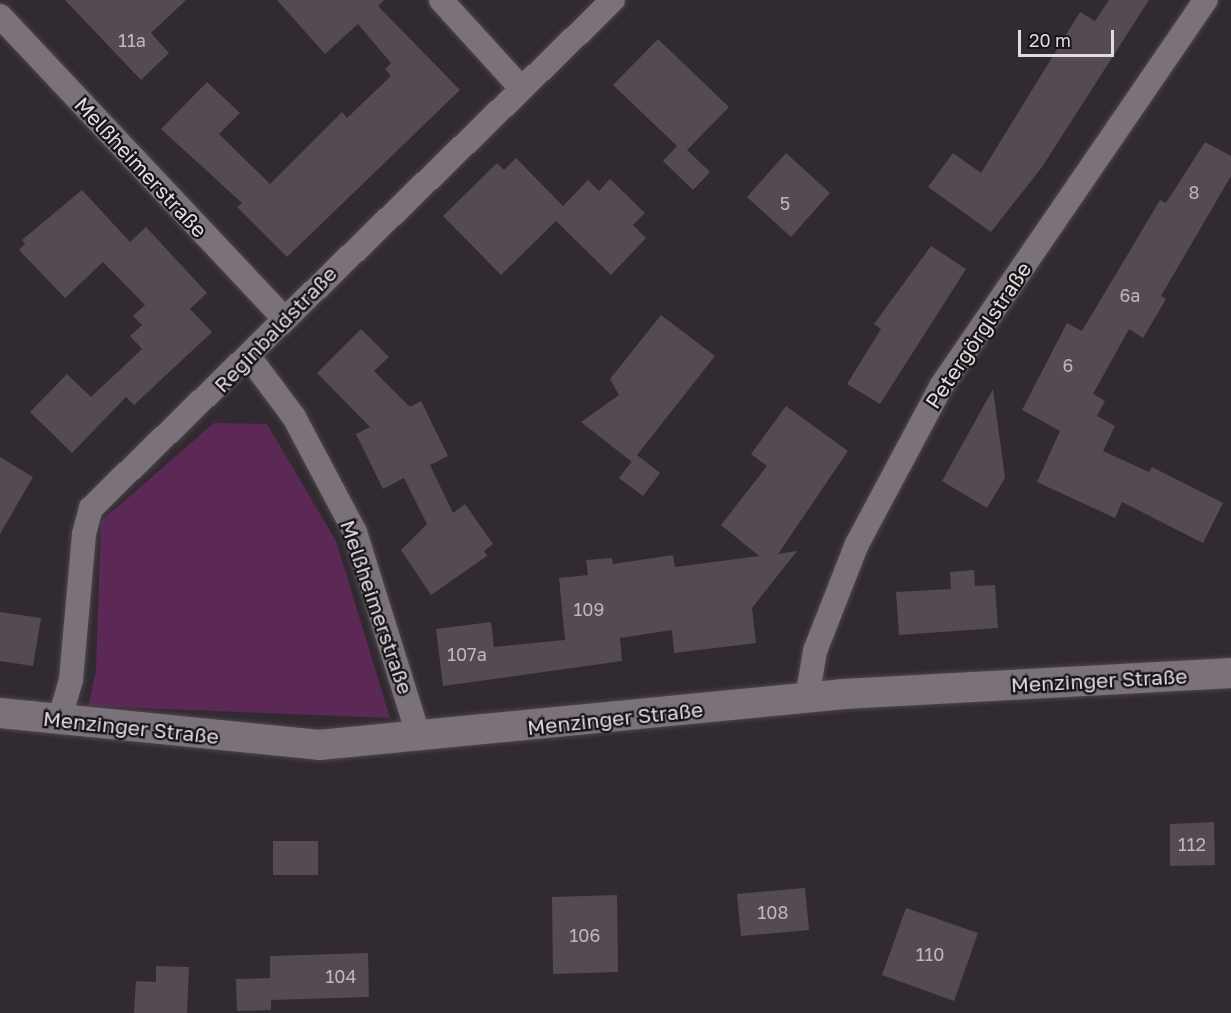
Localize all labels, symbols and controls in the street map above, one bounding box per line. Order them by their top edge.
scale bar [1021,18,1117,56]
house number: 11a [118,29,146,51]
text: 20 m [1029,29,1071,51]
street label: Melßheimerstraße [70,92,212,242]
house number: 8 [1189,181,1199,203]
house number: 5 [780,192,790,214]
street label: Petergörglstraße [920,257,1036,413]
street label: Reginbaldstraße [208,261,342,397]
house number: 6a [1119,284,1141,306]
house number: 6 [1063,354,1073,376]
street label: Melßheimerstraße [335,517,419,697]
house number: 109 [574,598,604,620]
house number: 107a [447,643,487,665]
street label: Menzinger Straße [1010,663,1188,697]
street label: Menzinger Straße [526,696,704,740]
street label: Menzinger Straße [42,705,220,749]
house number: 112 [1178,833,1206,855]
house number: 108 [758,901,788,923]
house number: 106 [570,924,600,946]
house number: 110 [916,943,944,965]
house number: 104 [326,965,356,987]

